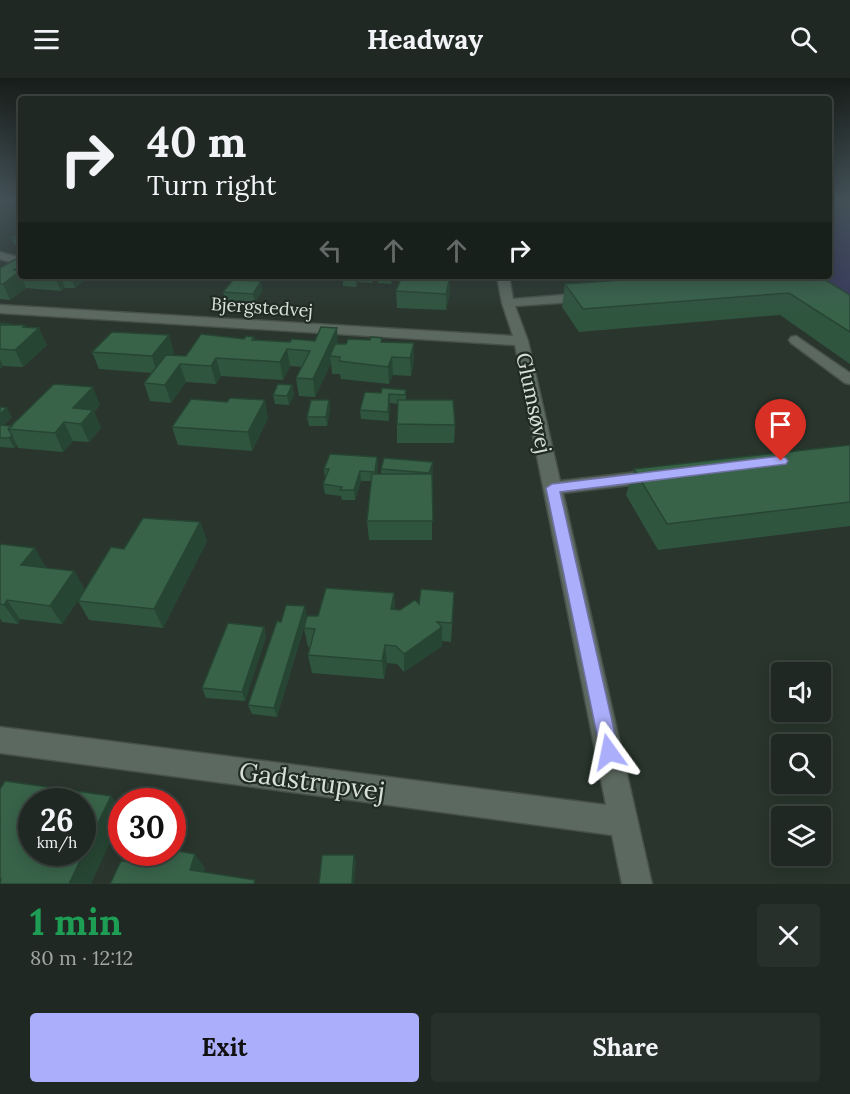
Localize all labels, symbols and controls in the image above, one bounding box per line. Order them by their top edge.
text: Headway [367,22,483,56]
icon: menu [30,23,63,56]
icon: search [787,23,820,56]
text: 40 m [147,115,246,169]
icon: right [48,120,126,198]
text: Turn right [147,168,276,202]
icon: left [314,234,347,267]
icon: ahead [377,234,410,267]
icon: ahead [440,234,473,267]
icon: right [503,234,536,267]
street label: Bjergstedvej [210,292,314,322]
street label: Glumsøvej [510,350,558,456]
pin [755,399,806,461]
icon: arrive [764,408,797,441]
map controls [771,662,831,866]
button: sound [771,662,831,722]
position arrow [577,720,641,784]
button: search [771,734,831,794]
street label: Gadstrupvej [237,754,387,808]
speed limit sign: 30 [108,788,186,866]
text: 26 [40,801,74,839]
button: layers [771,806,831,866]
text: km/h [37,833,77,852]
text: 1 min [30,899,122,945]
button: close [757,904,820,967]
text: 80 m · 12:12 [30,945,133,970]
button: Exit [30,1013,419,1082]
button: Share [431,1013,820,1082]

